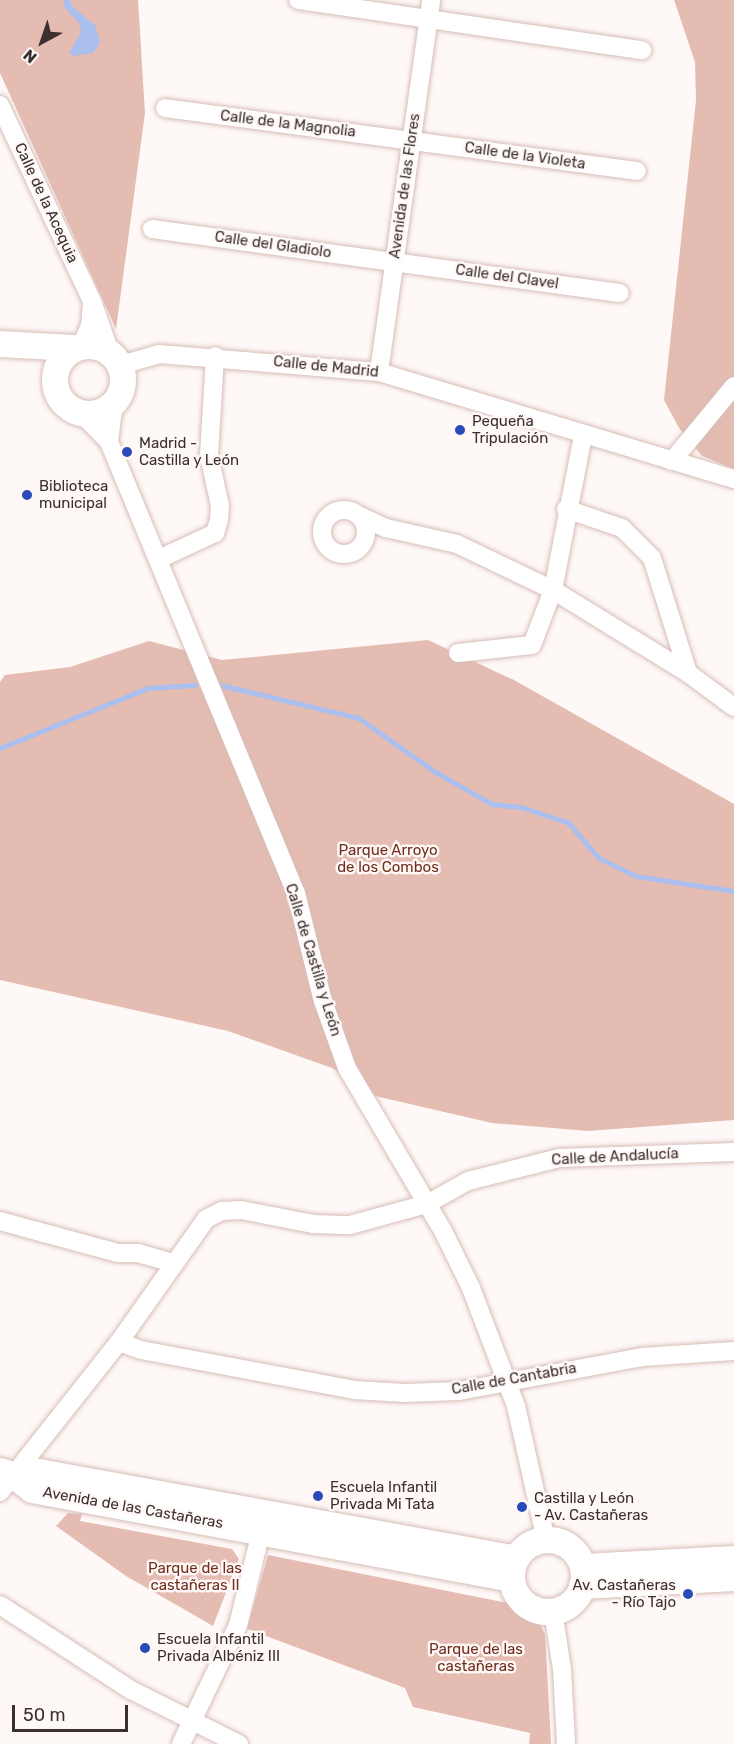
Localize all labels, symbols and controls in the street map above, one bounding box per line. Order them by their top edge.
north arrow [12,12,72,72]
text: N [20,45,41,67]
street label: Calle de la Magnolia [219,107,357,141]
street label: Avenida de las Flores [386,112,424,260]
street label: Calle de la Violeta [463,139,587,173]
street label: Calle de la Acequia [10,140,82,266]
street label: Calle del Gladiolo [213,228,333,262]
street label: Calle del Clavel [454,261,560,293]
street label: Calle de Madrid [272,353,380,381]
place label: Pequeña Tripulación [472,412,548,447]
marker: Pequeña Tripulación [453,423,467,437]
place label: Madrid - Castilla y León [139,434,240,469]
marker: Madrid - Castilla y León [120,445,134,459]
place label: Biblioteca municipal [39,477,108,512]
marker: Biblioteca municipal [20,488,34,502]
park label: Parque Arroyo de los Combos [337,841,439,876]
street label: Calle de Castilla y León [281,881,345,1039]
street label: Calle de Andalucía [551,1145,679,1169]
street label: Calle de Cantabria [450,1359,578,1399]
place label: Escuela Infantil Privada Mi Tata [330,1478,437,1513]
street label: Avenida de las Castañeras [41,1483,225,1533]
marker: Escuela Infantil Privada Mi Tata [311,1489,325,1503]
place label: Castilla y León - Av. Castañeras [534,1489,649,1524]
marker: Castilla y León - Av. Castañeras [515,1500,529,1514]
park label: Parque de las castañeras II [148,1559,242,1594]
place label: Av. Castañeras - Río Tajo [572,1576,676,1611]
marker: Av. Castañeras - Río Tajo [681,1587,695,1601]
place label: Escuela Infantil Privada Albéniz III [157,1630,280,1665]
park label: Parque de las castañeras [429,1640,523,1675]
marker: Escuela Infantil Privada Albéniz III [138,1641,152,1655]
scale bar [15,1693,130,1731]
text: 50 m [23,1704,66,1726]

